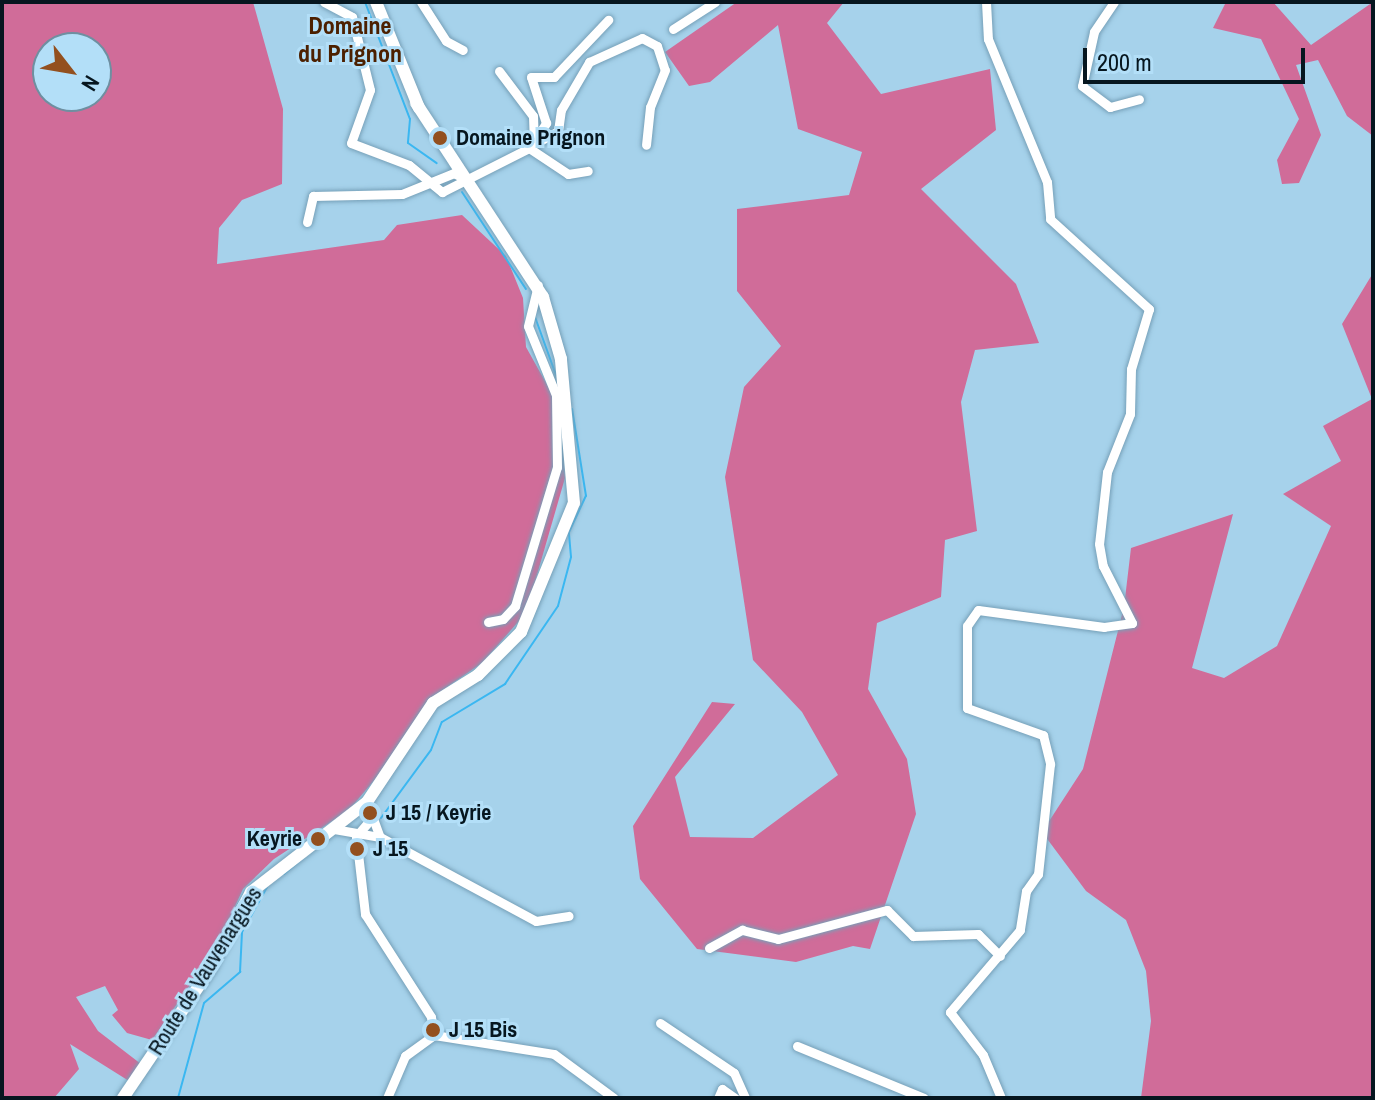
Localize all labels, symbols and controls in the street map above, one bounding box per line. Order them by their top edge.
district label: Domaine du Prignon [298,12,402,68]
north arrow [32,32,112,112]
scale bar [1087,32,1309,82]
text: 200 m [1097,46,1152,78]
text: N [75,70,107,97]
place label: Domaine Prignon [456,125,605,151]
marker: Domaine Prignon [431,129,449,147]
place label: J 15 / Keyrie [386,800,491,826]
marker: J 15 / Keyrie [361,804,379,822]
place label: Keyrie [247,826,302,852]
marker: Keyrie [309,830,327,848]
place label: J 15 [373,836,408,862]
marker: J 15 [348,840,366,858]
street label: Route de Vauvenargues [143,882,267,1060]
place label: J 15 Bis [449,1017,517,1043]
marker: J 15 Bis [424,1021,442,1039]

